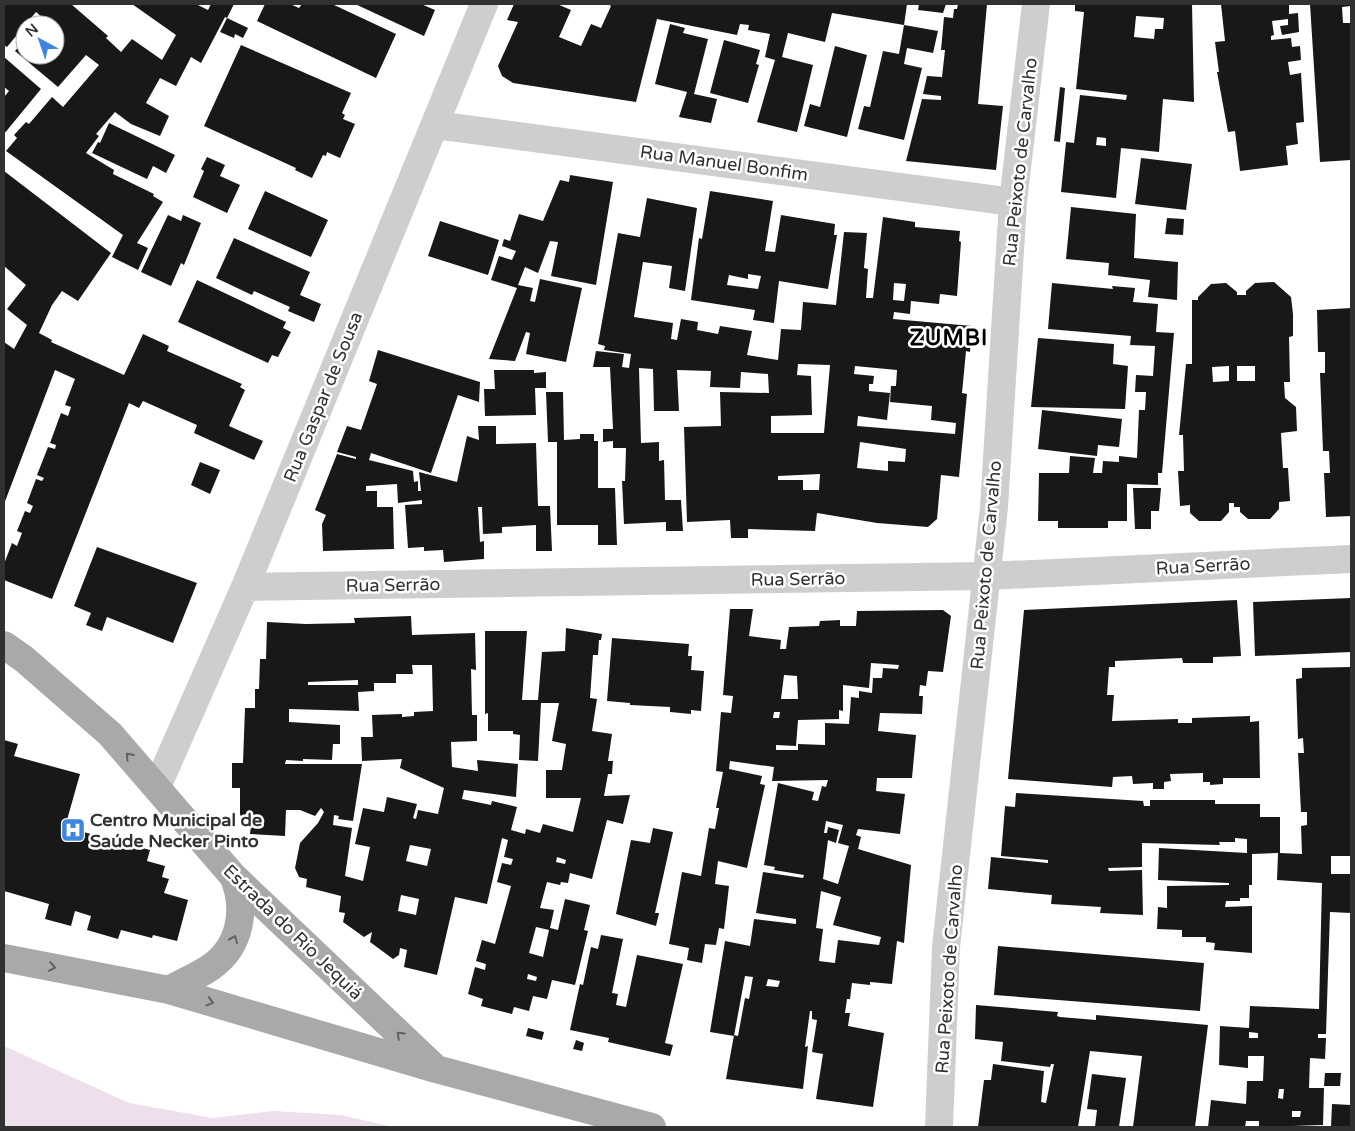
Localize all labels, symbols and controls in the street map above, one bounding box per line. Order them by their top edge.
north arrow [15,15,65,65]
text: N [22,20,42,41]
street label: Rua Peixoto de Carvalho [998,57,1042,267]
street label: Rua Manuel Bonfim [639,140,809,186]
street label: Rua Gaspar de Sousa [279,309,367,485]
district label: ZUMBI [910,325,988,351]
street label: Rua Peixoto de Carvalho [966,460,1006,670]
street label: Rua Serrão [1155,553,1251,579]
street label: Rua Serrão [750,567,846,591]
street label: Rua Serrão [345,573,441,597]
one-way arrow [126,752,135,761]
place label: Centro Municipal de Saúde Necker Pinto [90,809,262,852]
hospital icon: Centro Municipal de Saúde Necker Pinto [60,817,86,843]
street label: Estrada do Rio Jequiá [219,860,367,1004]
street label: Rua Peixoto de Carvalho [931,864,967,1074]
one-way arrow [227,935,238,944]
one-way arrow [47,961,56,972]
one-way arrow [206,996,214,1006]
one-way arrow [397,1032,406,1041]

